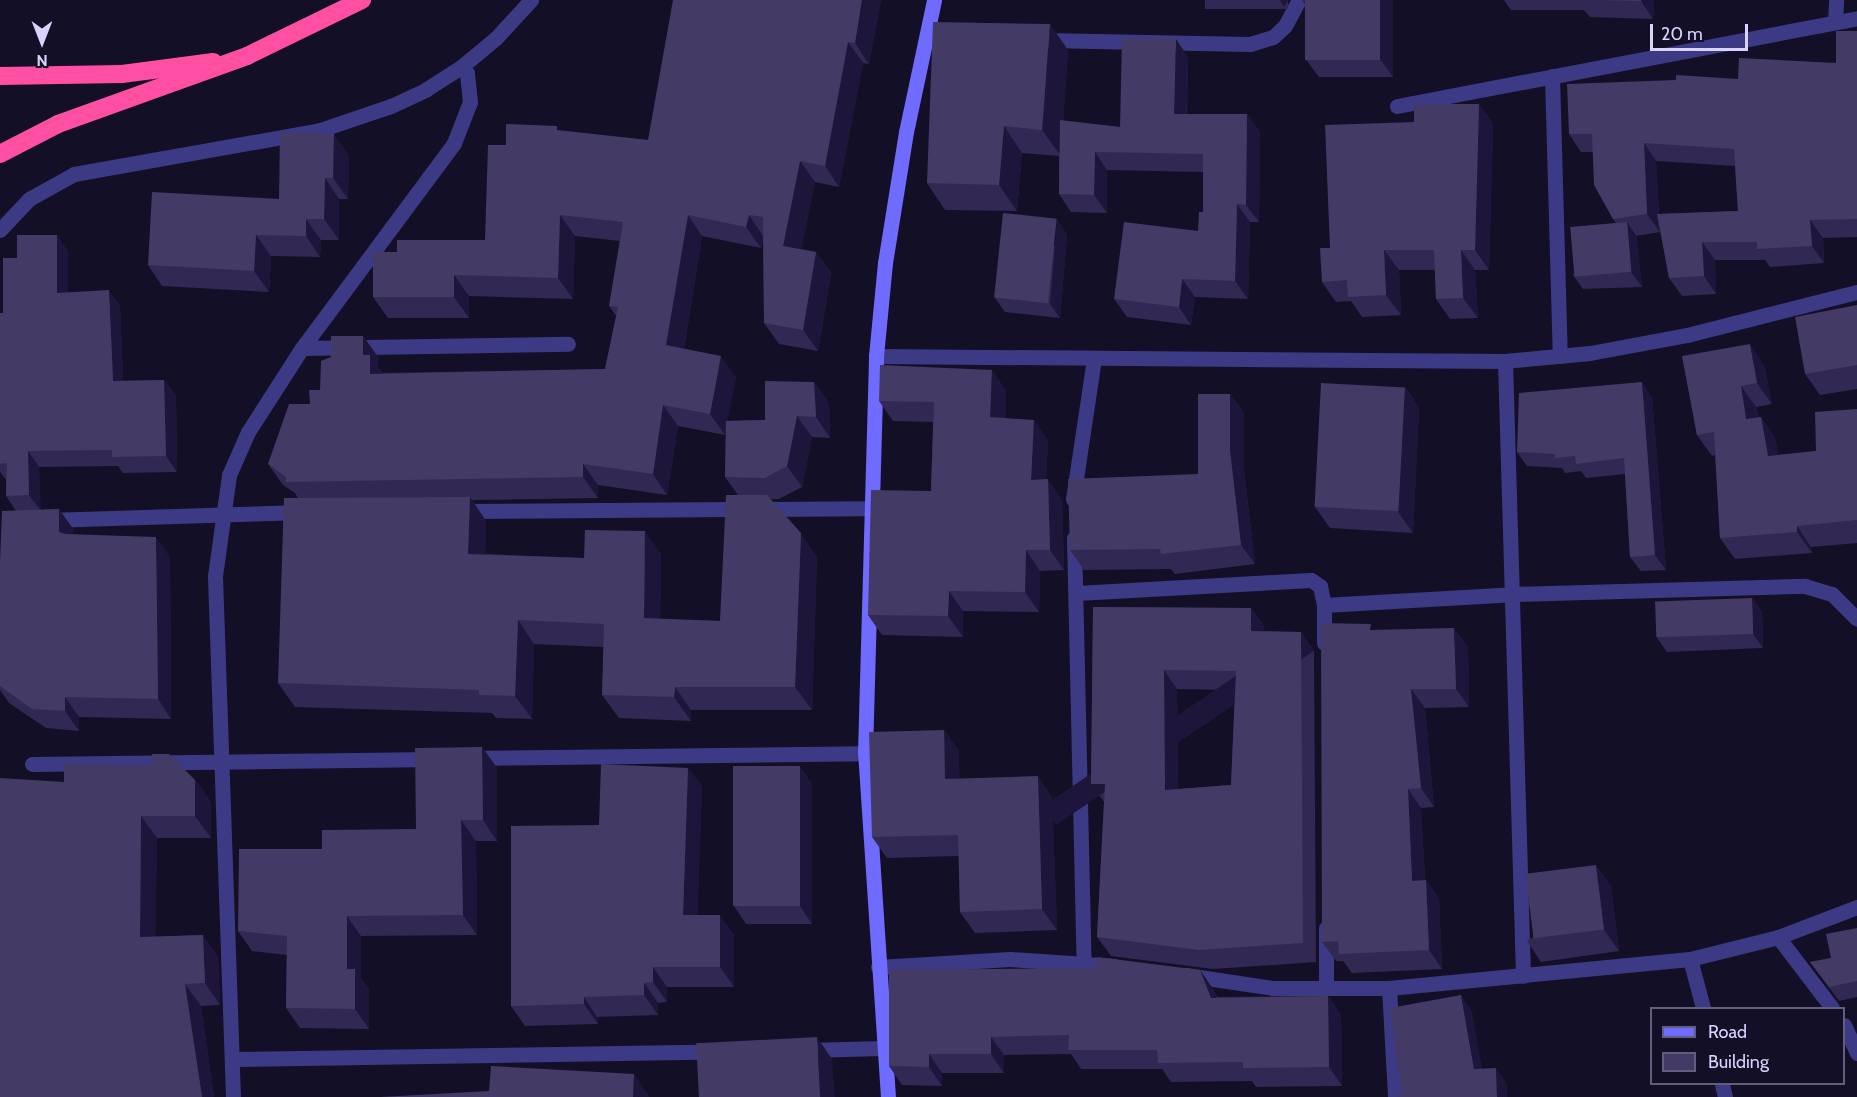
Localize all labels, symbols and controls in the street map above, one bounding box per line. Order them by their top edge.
north arrow [12,12,72,72]
scale bar [1653,12,1750,50]
text: 20 m [1661,23,1703,45]
text: N [36,51,48,70]
legend [1650,1007,1845,1085]
text: Road [1708,1021,1747,1043]
text: Building [1708,1051,1769,1073]

